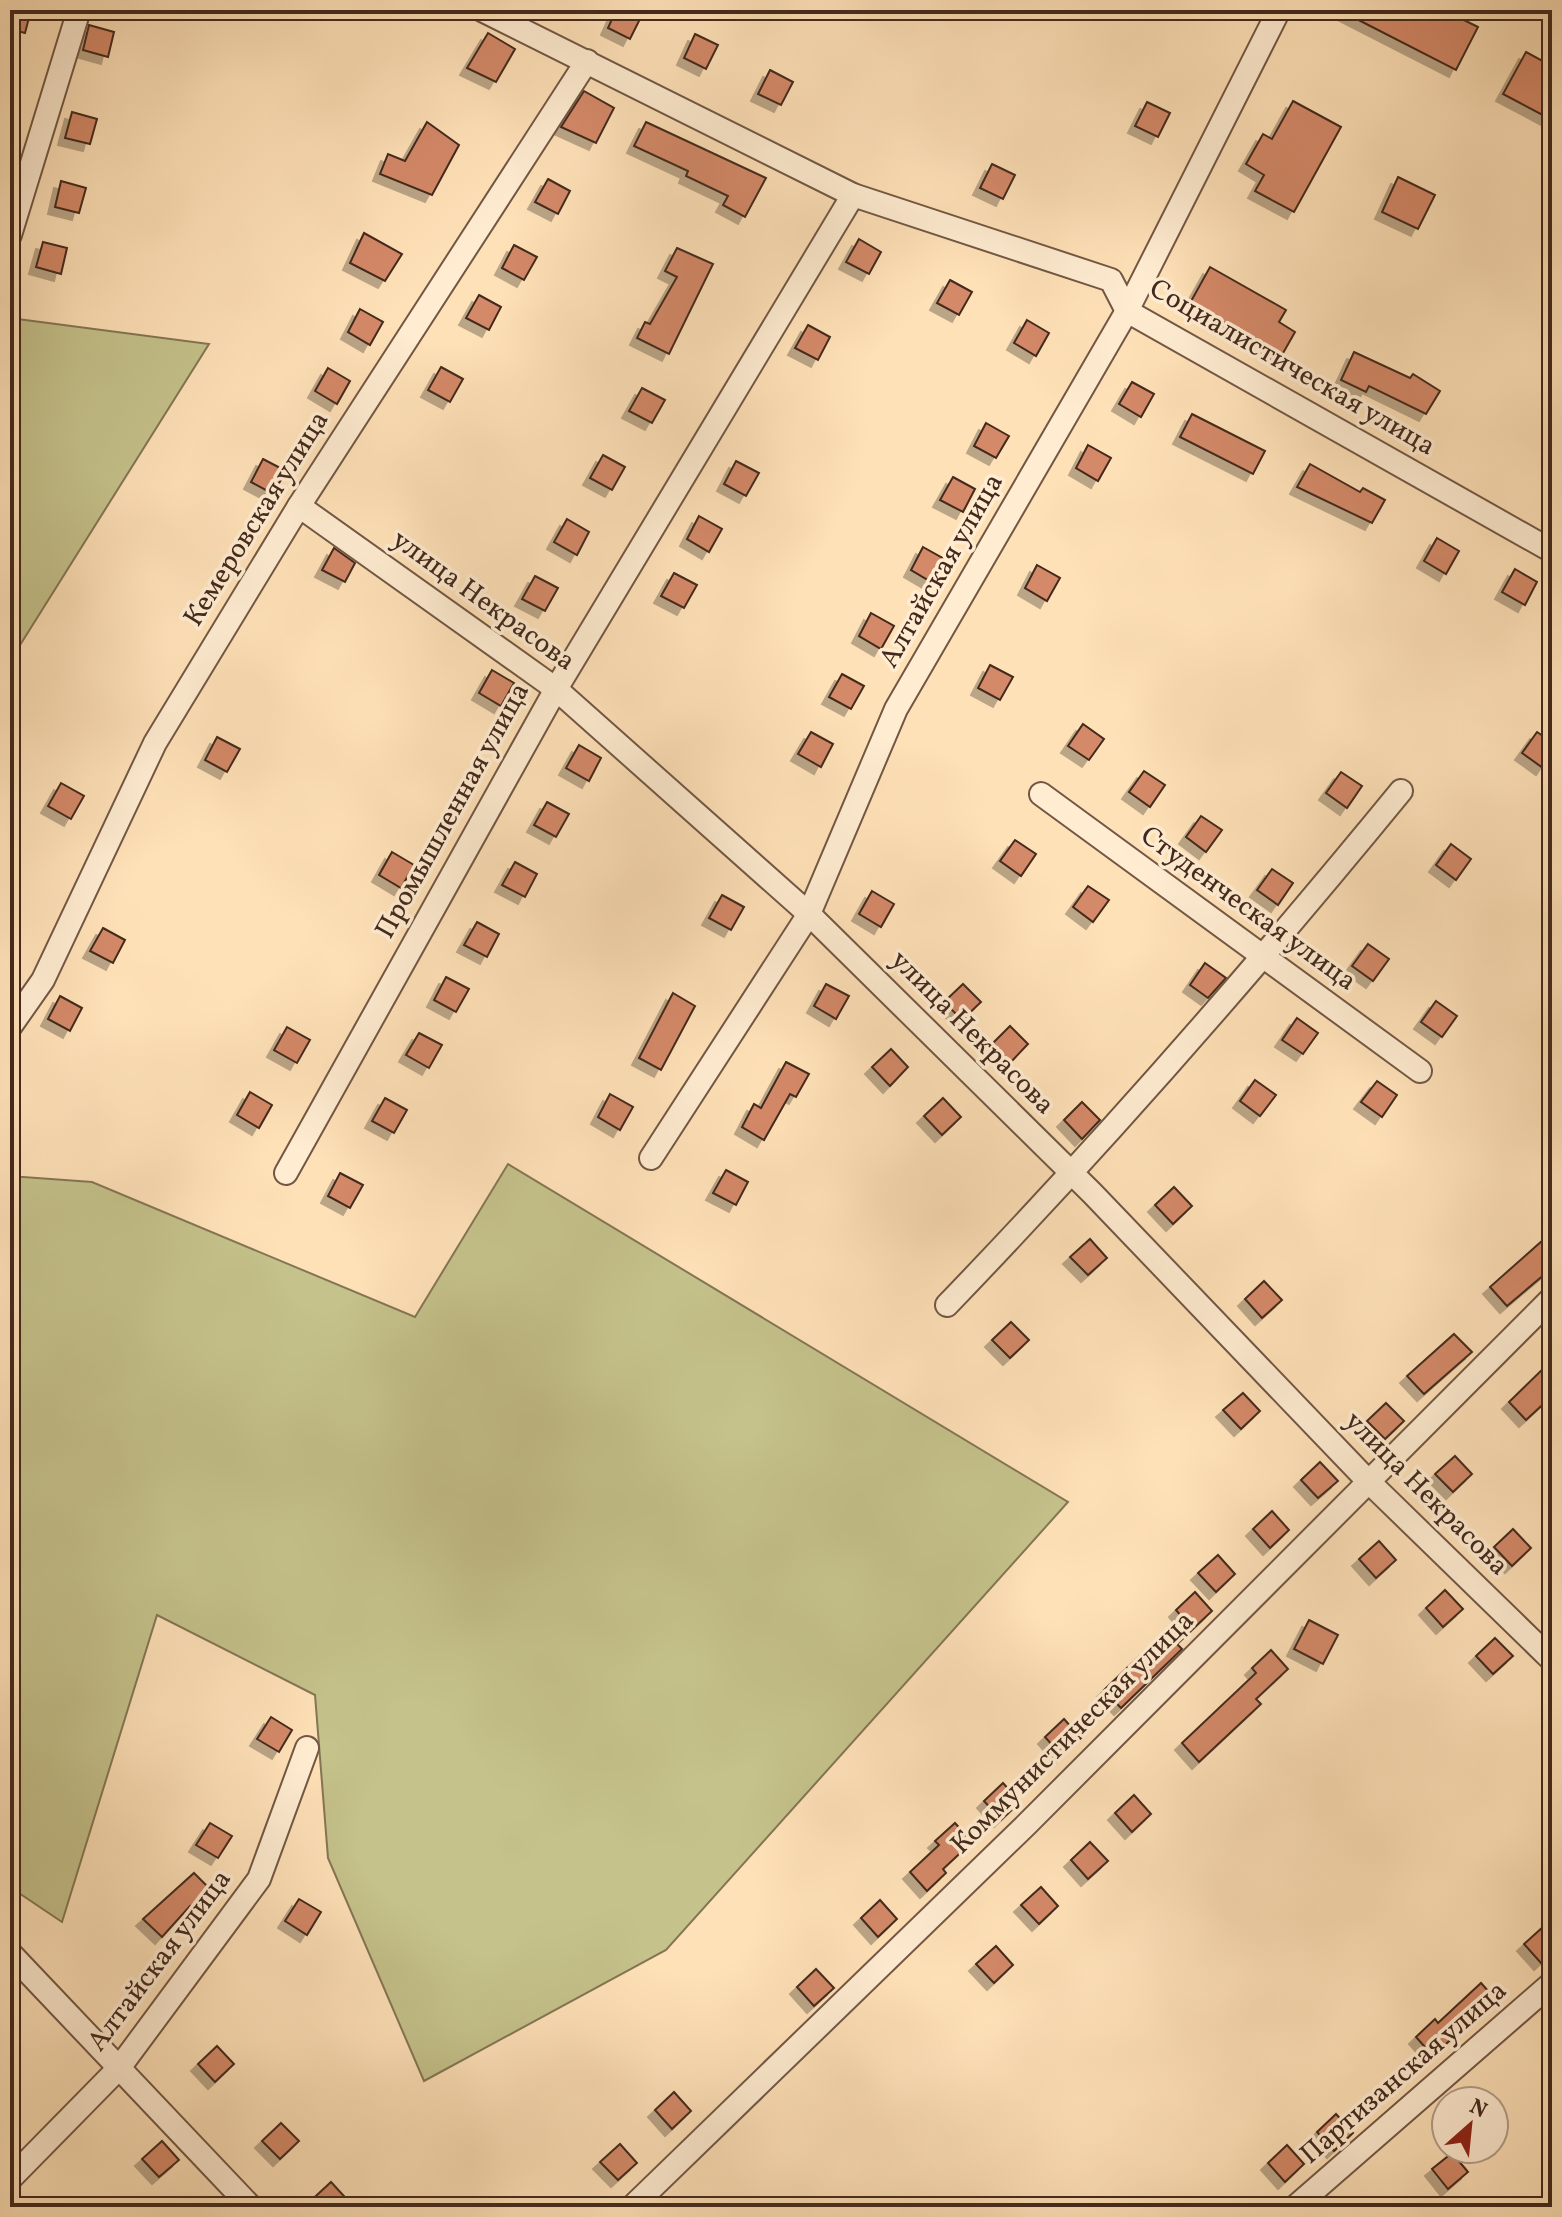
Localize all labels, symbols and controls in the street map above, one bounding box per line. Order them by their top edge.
street label: Социалистическая улица [1142,270,1442,466]
street label: Кемеровская улица [175,404,339,634]
street label: Алтайская улица [870,467,1014,675]
street label: улица Некрасова [383,521,583,681]
street label: Промышленная улица [366,676,540,946]
street label: Студенческая улица [1132,817,1364,1001]
street label: улица Некрасова [881,942,1063,1124]
street label: улица Некрасова [1335,1403,1517,1585]
street label: Коммунистическая улица [942,1602,1204,1864]
street label: Алтайская улица [79,1862,241,2060]
street label: Партизанская улица [1292,1972,1516,2174]
north arrow [1430,2085,1510,2165]
text: N [1464,2092,1492,2127]

